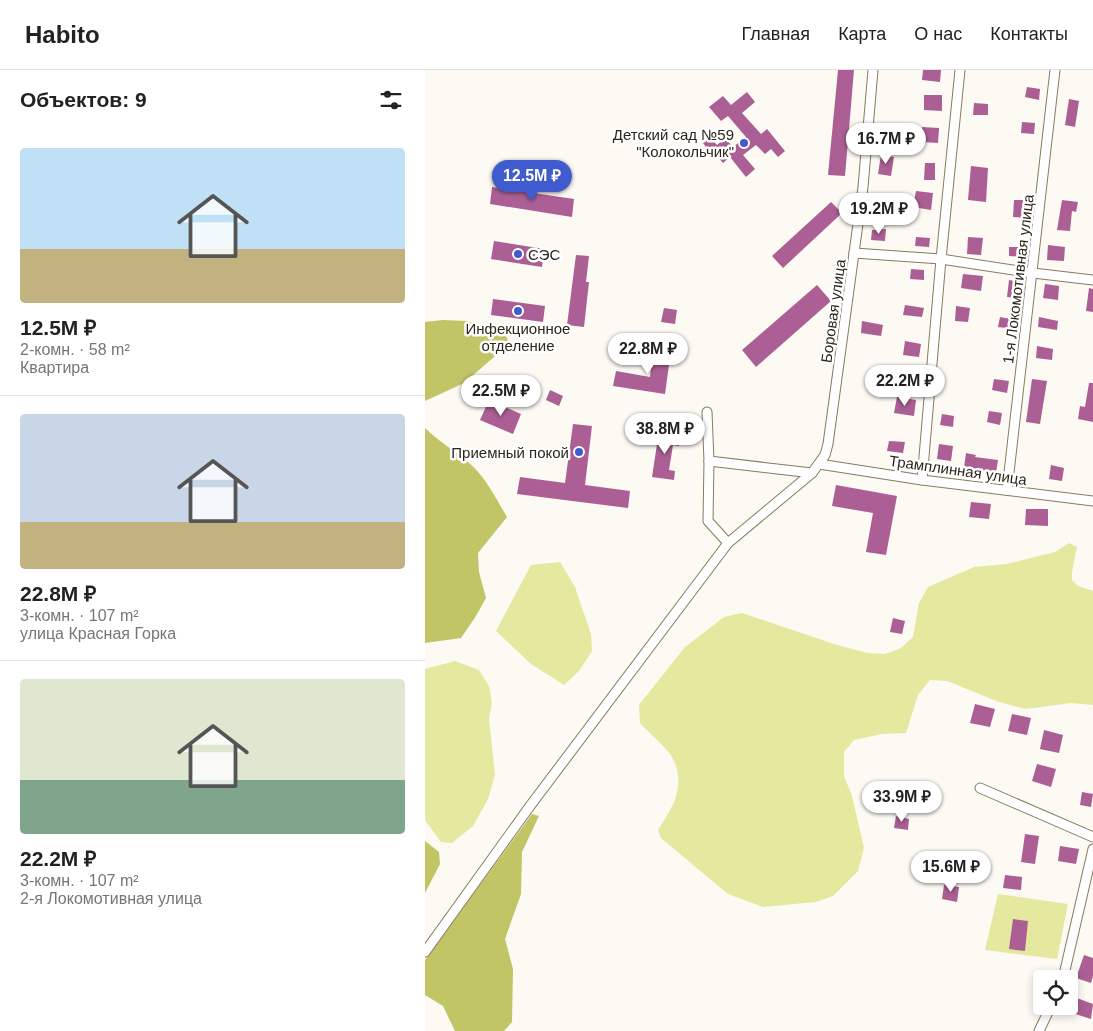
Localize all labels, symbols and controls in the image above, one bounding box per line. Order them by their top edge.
text: Habito [25,21,100,48]
text: Главная [742,24,810,44]
text: Карта [838,24,886,44]
text: О нас [914,24,962,44]
text: Контакты [990,24,1068,44]
icon: filters [377,86,405,114]
text: Объектов: 9 [20,88,147,111]
pin: 16.7M ₽ [840,122,932,165]
place label: Детский сад №59 "Колокольчик" [613,126,734,160]
text: 16.7M ₽ [857,130,915,147]
marker: Детский сад №59 "Колокольчик" [738,137,750,149]
pin: 12.5M ₽ [486,160,578,202]
text: 12.5M ₽ [503,167,561,184]
icon: home [168,181,258,271]
pin: 19.2M ₽ [833,192,925,235]
street label: 1-я Локомотивная улица [999,193,1037,365]
text: 19.2M ₽ [850,200,908,217]
place label: СЭС [528,246,560,263]
marker: СЭС [512,248,524,260]
street label: Боровая улица [817,257,849,364]
marker: Инфекционное отделение [512,305,524,317]
text: 12.5M ₽ [20,316,96,339]
place label: Инфекционное отделение [466,320,570,354]
pin: 22.8M ₽ [602,332,694,375]
text: 22.8M ₽ [619,340,677,357]
text: 2-комн. · 58 m² [20,341,130,358]
text: Квартира [20,359,89,376]
pin: 22.2M ₽ [859,364,951,407]
text: 22.2M ₽ [876,372,934,389]
pin: 22.5M ₽ [455,374,547,417]
text: 22.5M ₽ [472,382,530,399]
pin: 38.8M ₽ [619,412,711,455]
text: 38.8M ₽ [636,420,694,437]
place label: Приемный покой [451,444,569,461]
icon: home [168,446,258,536]
marker: Приемный покой [573,446,585,458]
street label: Трамплинная улица [888,452,1029,488]
text: 22.8M ₽ [20,582,96,605]
text: 3-комн. · 107 m² [20,607,139,624]
text: улица Красная Горка [20,625,176,642]
icon: home [168,711,258,801]
pin: 33.9M ₽ [856,780,948,823]
text: 33.9M ₽ [873,788,931,805]
text: 22.2M ₽ [20,847,96,870]
pin: 15.6M ₽ [905,850,997,893]
text: 15.6M ₽ [922,858,980,875]
text: 3-комн. · 107 m² [20,872,139,889]
text: 2-я Локомотивная улица [20,890,202,907]
map controls [1033,970,1078,1015]
button: locate [1033,970,1078,1015]

